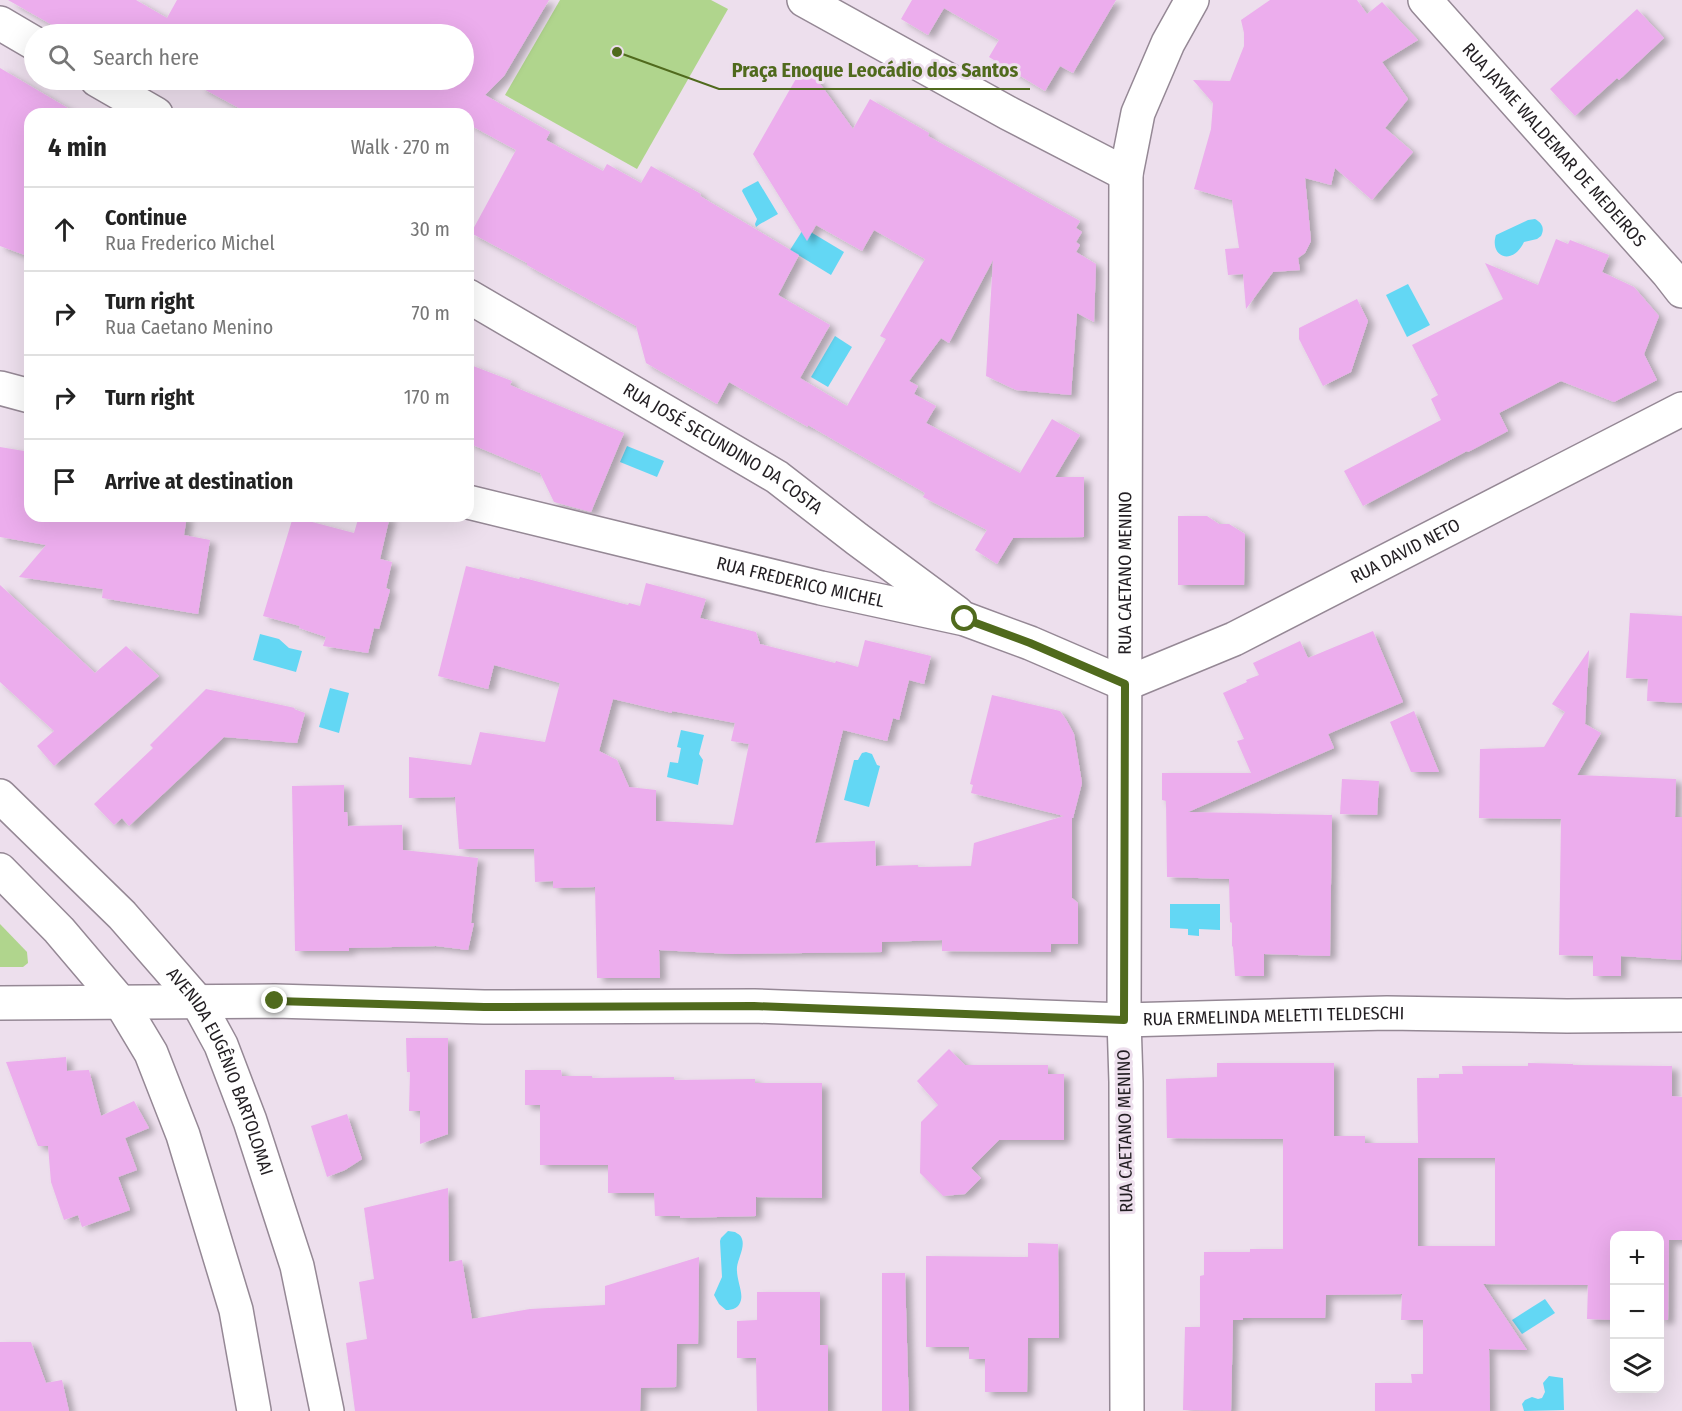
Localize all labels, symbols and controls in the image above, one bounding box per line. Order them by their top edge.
search box [24,24,474,90]
street label: RUA JAYME WALDEMAR DE MEDEIROS [1457,38,1651,251]
icon: search [45,41,78,74]
text: Search here [93,44,199,71]
callout: Praça Enoque Leocádio dos Santos [719,51,1030,89]
text: Praça Enoque Leocádio dos Santos [732,58,1018,82]
text: 4 min [48,132,107,163]
text: Walk · 270 m [351,135,450,159]
text: Continue [105,204,187,231]
icon: ahead [48,213,81,246]
text: 30 m [410,217,450,241]
text: Rua Frederico Michel [105,231,275,255]
text: Turn right [105,288,194,315]
icon: right [48,297,81,330]
text: 70 m [412,301,450,325]
text: Rua Caetano Menino [105,315,273,339]
street label: RUA JOSÉ SECUNDINO DA COSTA [619,378,827,519]
icon: right [48,381,81,414]
text: Turn right [105,384,194,411]
text: 170 m [404,385,450,409]
icon: arrive [48,465,81,498]
text: Arrive at destination [105,468,293,495]
street label: RUA CAETANO MENINO [1114,491,1136,655]
street label: RUA DAVID NETO [1347,514,1464,588]
street label: RUA FREDERICO MICHEL [714,552,886,612]
route start [951,605,977,631]
street label: AVENIDA EUGÊNIO BARTOLOMAI [162,963,278,1178]
route end [261,987,287,1013]
street label: RUA ERMELINDA MELETTI TELDESCHI [1143,1002,1405,1030]
street label: RUA CAETANO MENINO [1113,1049,1137,1213]
map controls [1610,1231,1664,1393]
button: + [1610,1231,1664,1285]
button: − [1610,1285,1664,1339]
button: layers [1610,1339,1664,1393]

